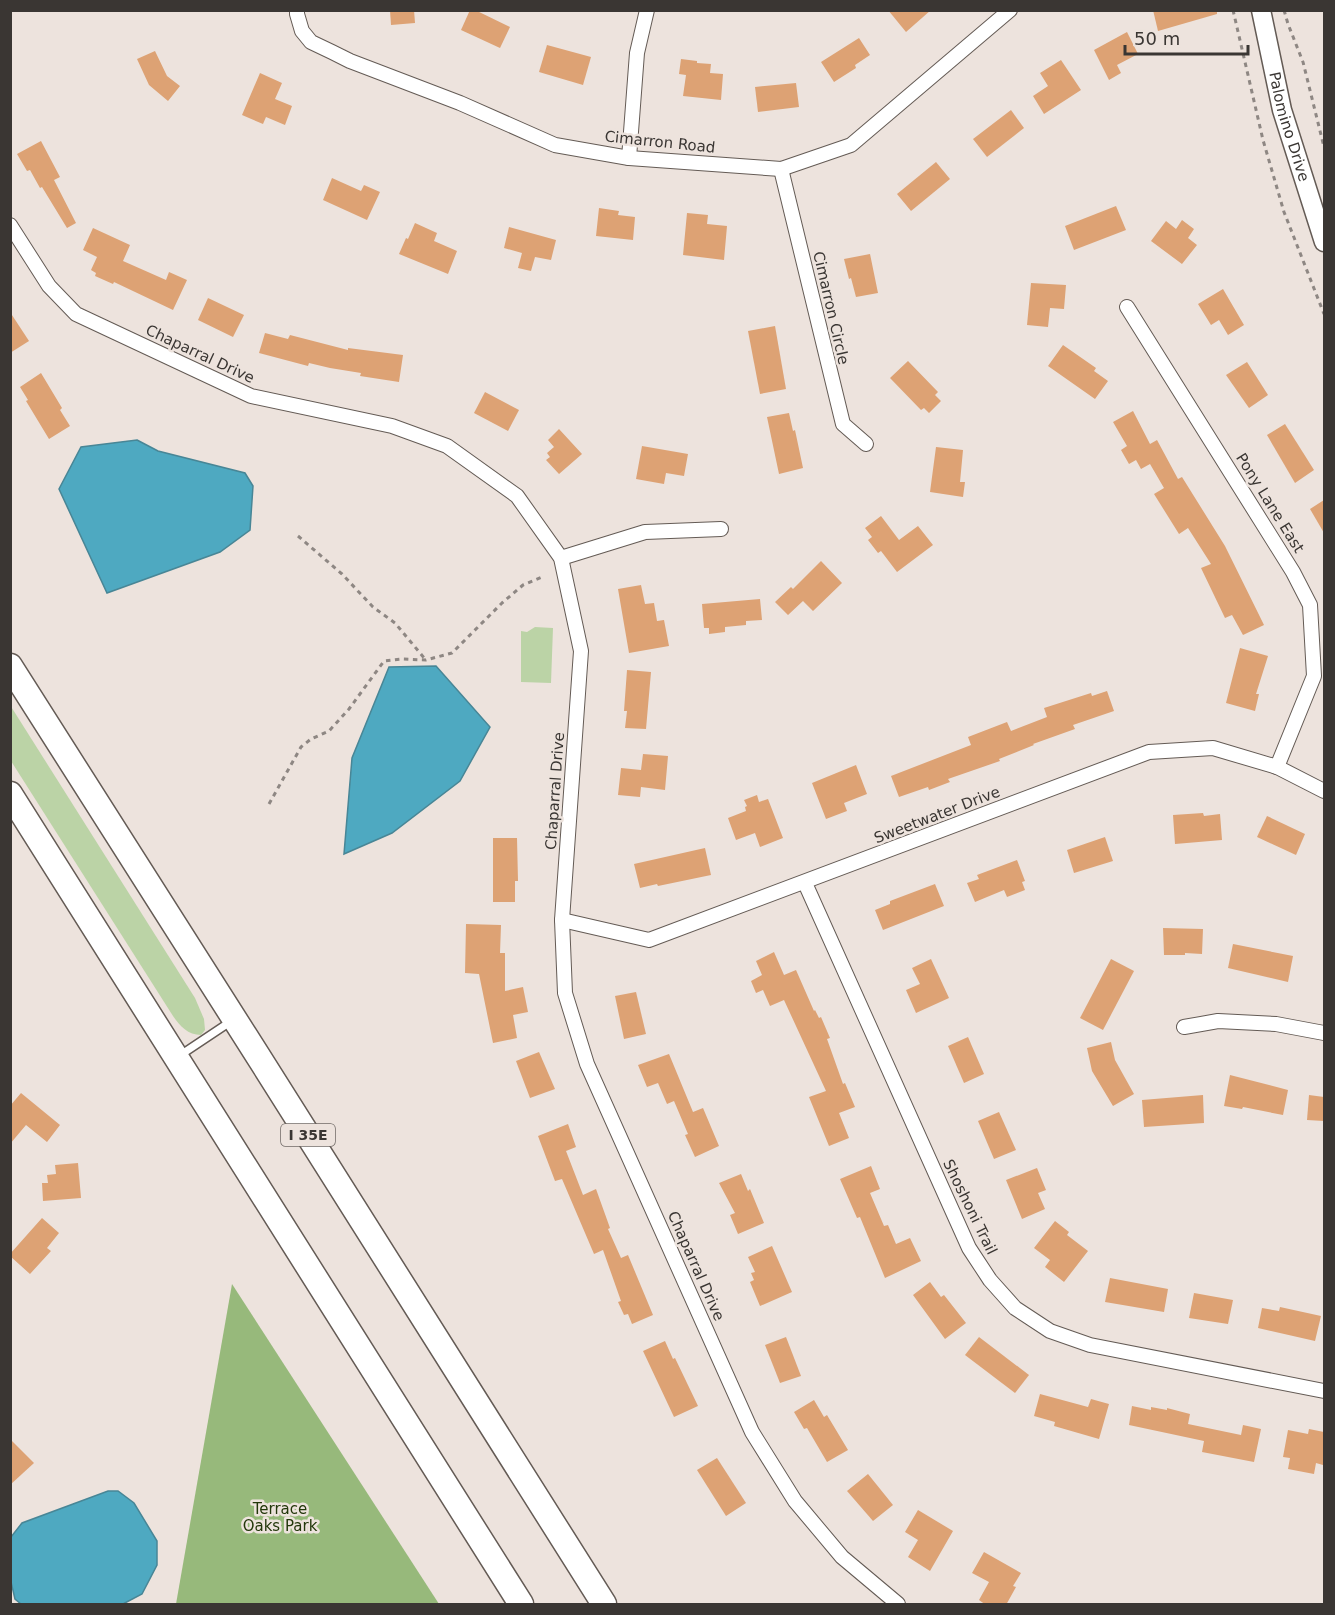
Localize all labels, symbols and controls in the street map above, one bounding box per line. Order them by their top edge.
scale bar [1125,18,1248,56]
text: 50 m [1134,28,1180,49]
street label: Palomino Drive [1265,70,1313,184]
street label: Cimarron Road [604,127,716,157]
street label: Cimarron Circle [809,250,853,366]
street label: Chaparral Drive [143,321,257,387]
street label: Pony Lane East [1232,450,1308,556]
street label: Chaparral Drive [542,731,568,851]
street label: Sweetwater Drive [871,783,1003,847]
road number: I 35E [281,1124,335,1146]
street label: Shoshoni Trail [939,1156,1001,1258]
street label: Chaparral Drive [664,1208,728,1324]
park label: Terrace Oaks Park [243,1500,318,1535]

